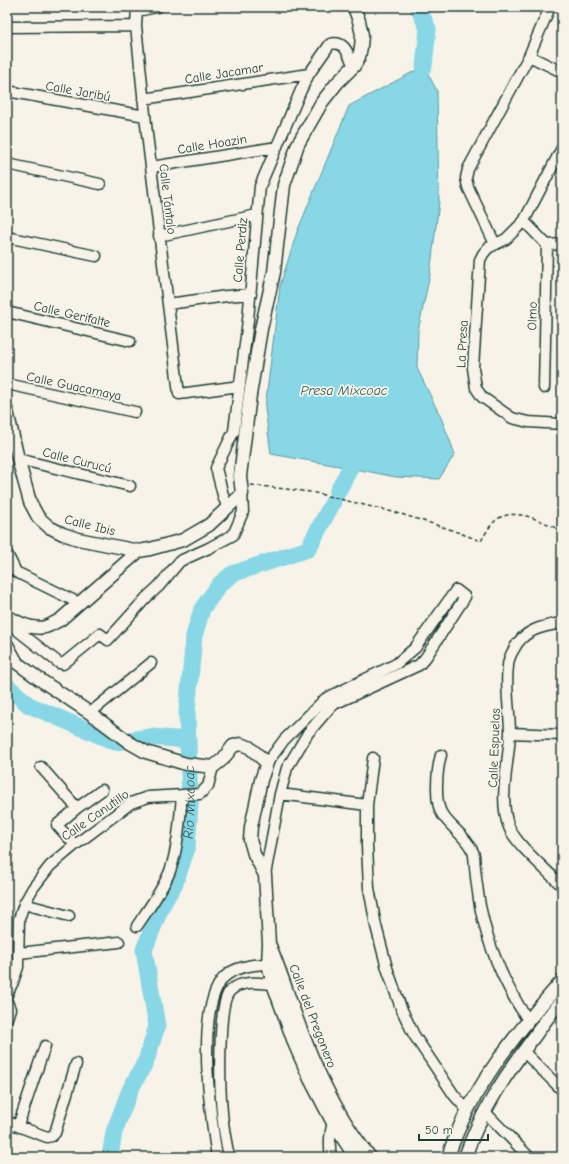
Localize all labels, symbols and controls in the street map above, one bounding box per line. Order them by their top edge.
street label: Calle Jacamar [184,59,265,87]
street label: Calle Jaribú [44,78,112,104]
street label: Calle Hoazin [176,131,248,157]
street label: Calle Tántalo [156,163,180,235]
street label: Calle Perdiz [230,217,250,283]
street label: Calle Gerifalte [32,298,112,330]
street label: Olmo [524,301,540,331]
street label: La Presa [453,320,471,368]
street label: Calle Guacamaya [25,369,123,403]
water label: Presa Mixcoac [300,382,388,399]
street label: Calle Curucú [41,444,113,476]
street label: Calle Ibis [63,511,117,539]
street label: Calle Espuelas [485,708,503,788]
water label: Río Mixcoac [179,765,199,839]
street label: Calle Canutillo [58,786,132,844]
street label: Calle del Pregonero [286,962,340,1070]
scale bar [419,1116,488,1142]
text: 50 m [425,1123,453,1137]

